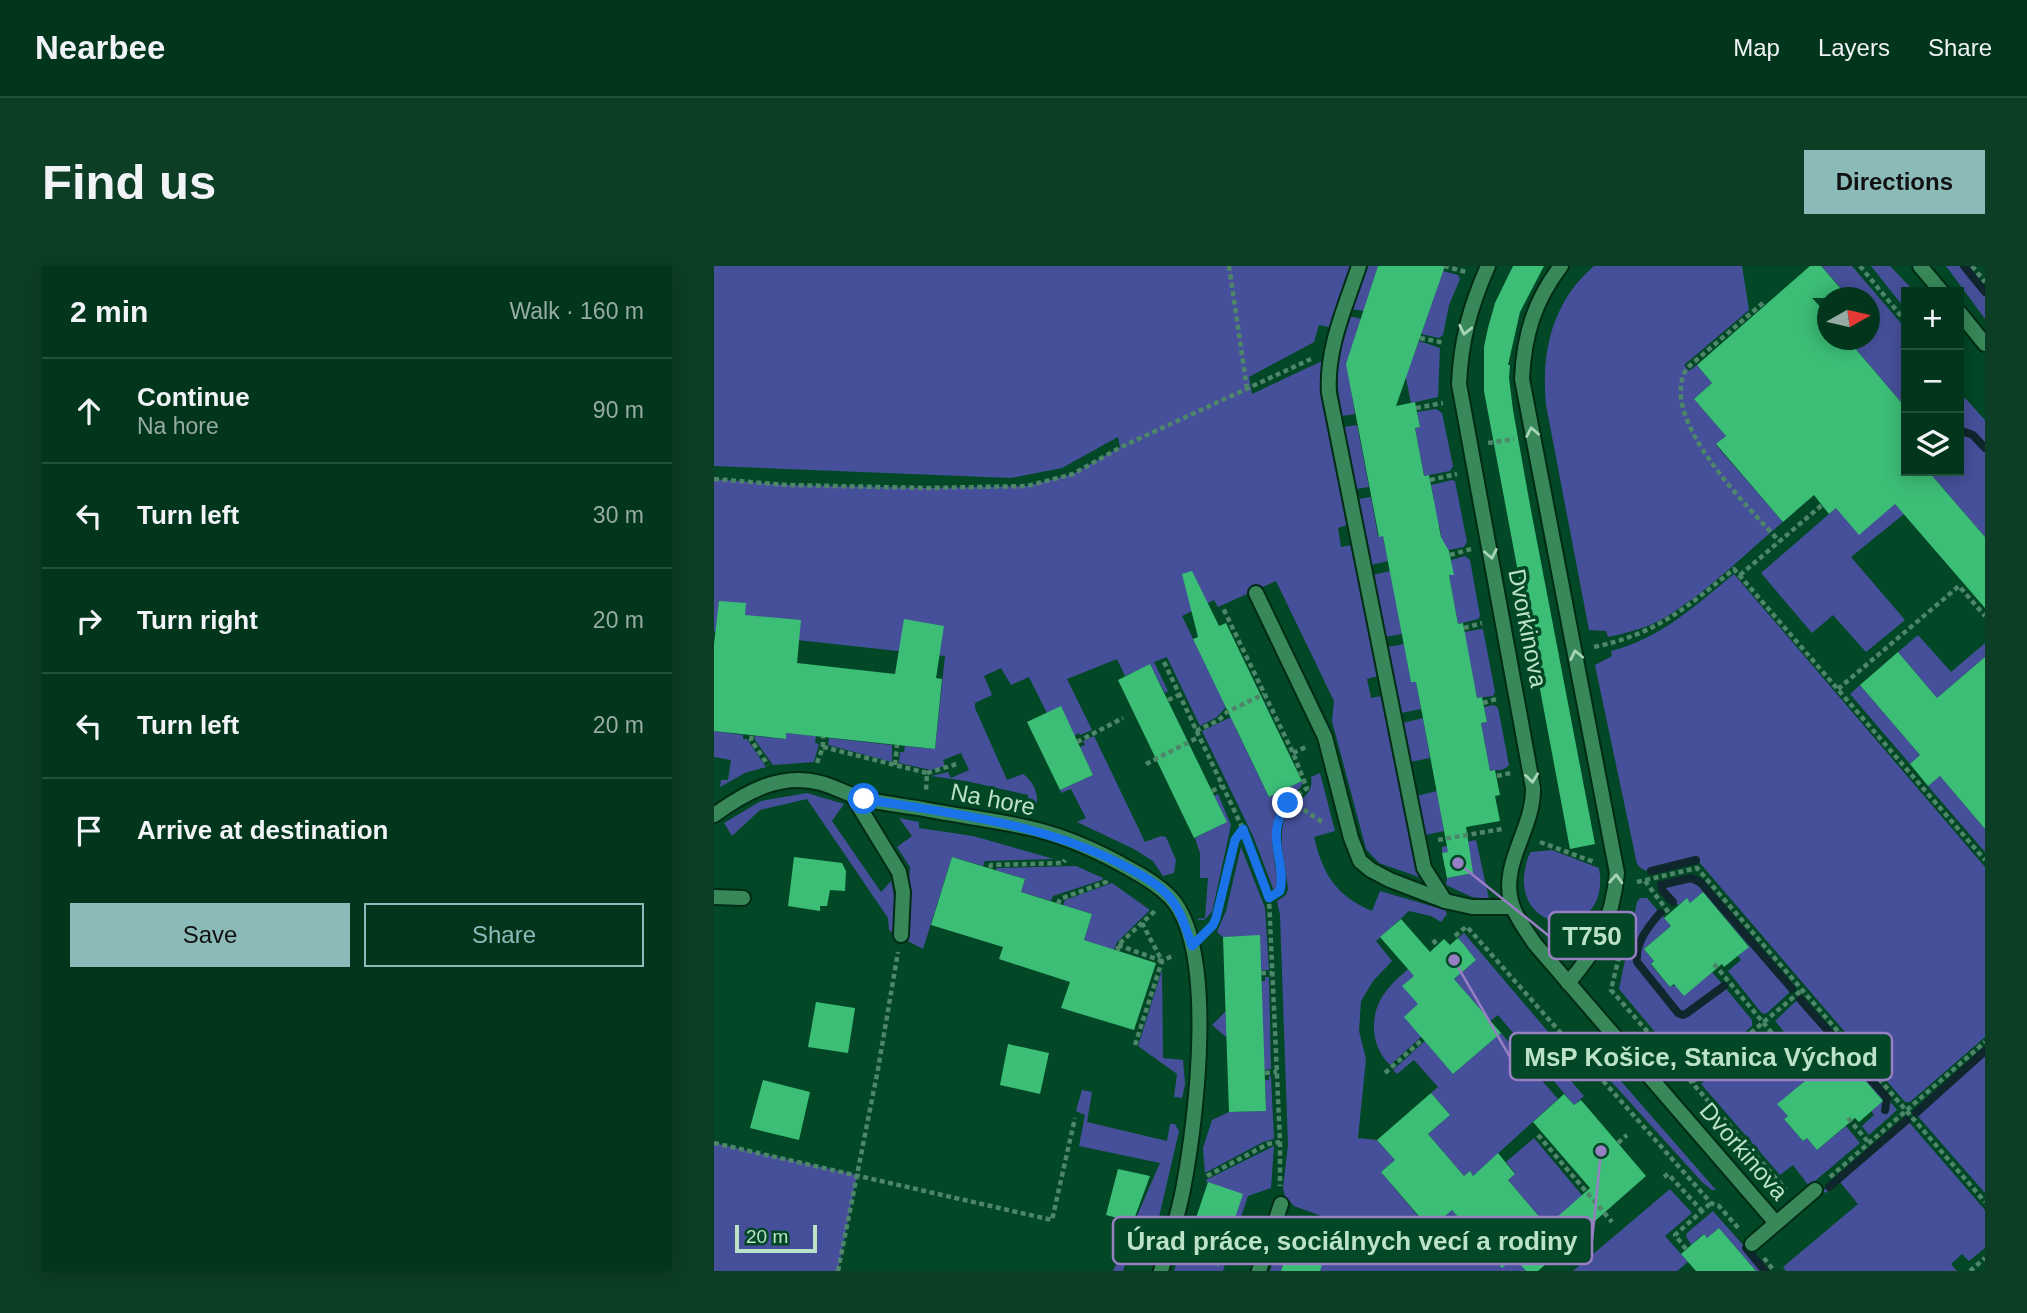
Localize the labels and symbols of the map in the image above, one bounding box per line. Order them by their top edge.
north arrow [1817,287,1880,350]
one-way arrow [1459,324,1473,336]
one-way arrow [1526,426,1541,438]
one-way arrow [1482,548,1497,560]
street label: Dvorkinova [1503,567,1553,690]
one-way arrow [1569,650,1584,662]
one-way arrow [1524,772,1539,784]
street label: Na hore [949,778,1037,820]
route start [848,783,879,814]
route end [1272,787,1303,818]
one-way arrow [1608,873,1623,884]
callout: T750 [1549,912,1636,959]
text: T750 [1562,921,1622,951]
callout: MsP Košice, Stanica Východ [1510,1033,1892,1080]
text: MsP Košice, Stanica Východ [1524,1042,1878,1072]
street label: Dvorkinova [1694,1097,1794,1206]
callout: Úrad práce, sociálnych vecí a rodiny [1113,1217,1592,1264]
scale bar [735,1222,817,1254]
text: Úrad práce, sociálnych vecí a rodiny [1127,1226,1578,1256]

